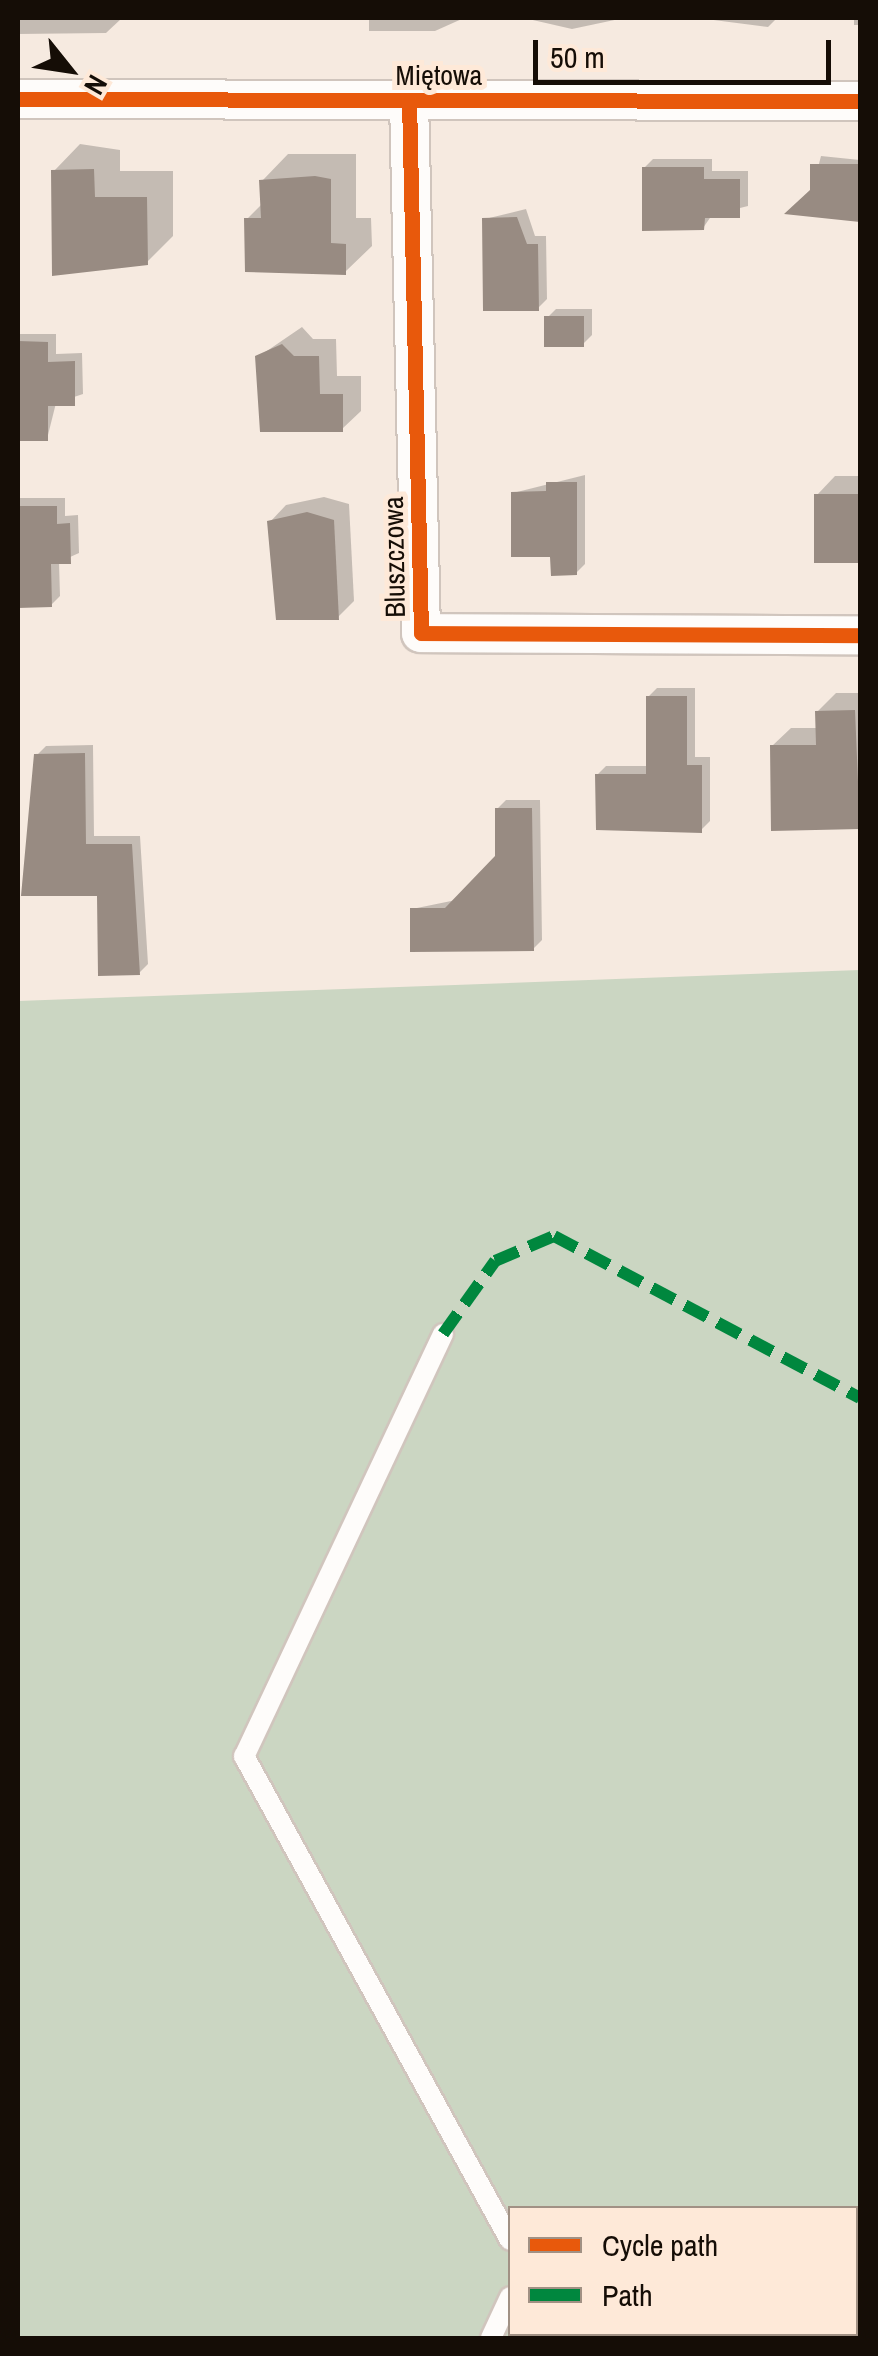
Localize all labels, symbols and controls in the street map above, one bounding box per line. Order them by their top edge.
north arrow [20,20,120,120]
scale bar [538,20,836,82]
text: 50 m [550,37,605,77]
street label: Miętowa [396,58,482,92]
text: N [75,68,117,102]
street label: Bluszczowa [376,496,412,618]
legend [508,2206,858,2336]
text: Cycle path [602,2225,718,2265]
text: Path [602,2275,653,2315]

